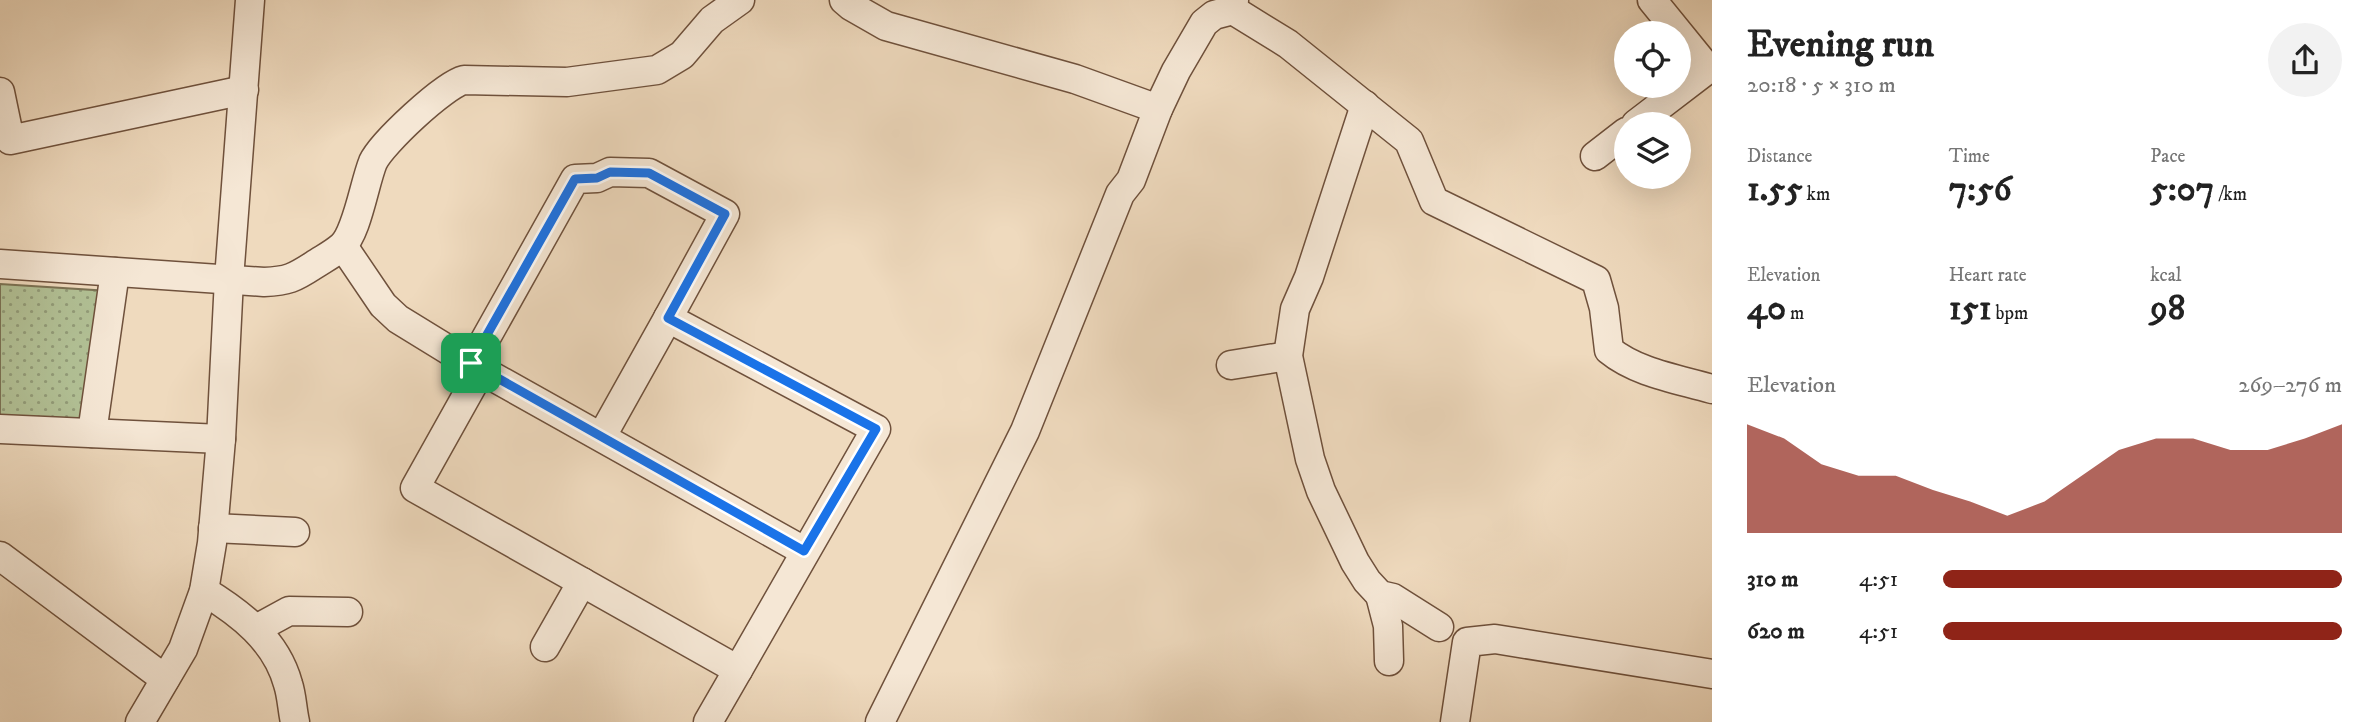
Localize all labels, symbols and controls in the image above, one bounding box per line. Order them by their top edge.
map controls [1614,21,1691,189]
button: locate [1614,21,1691,98]
text: Evening run [1747,21,1934,69]
button: share [2268,23,2342,97]
text: 20:18 · 5 × 310 m [1747,71,1896,100]
button: layers [1614,112,1691,189]
text: Distance [1747,145,1812,168]
text: Time [1949,145,1990,168]
text: Pace [2150,145,2185,168]
text: 1.55 [1747,168,1803,212]
text: 7:56 [1949,168,2012,212]
text: 5:07 [2150,168,2214,212]
text: km [1803,183,1830,206]
text: /km [2214,183,2247,206]
text: Elevation [1747,264,1821,287]
text: Heart rate [1949,264,2027,287]
text: kcal [2150,264,2182,287]
text: 40 [1747,287,1786,331]
text: 151 [1949,287,1992,331]
text: 98 [2150,287,2185,331]
text: m [1786,302,1804,325]
text: bpm [1992,302,2028,325]
pin [441,333,501,393]
icon: arrive [452,344,490,382]
text: Elevation [1747,371,1836,400]
text: 269–276 m [2238,371,2342,400]
text: 310 m [1747,565,1799,594]
text: 4:51 [1859,565,1898,594]
text: 620 m [1747,617,1805,646]
text: 4:51 [1859,617,1898,646]

